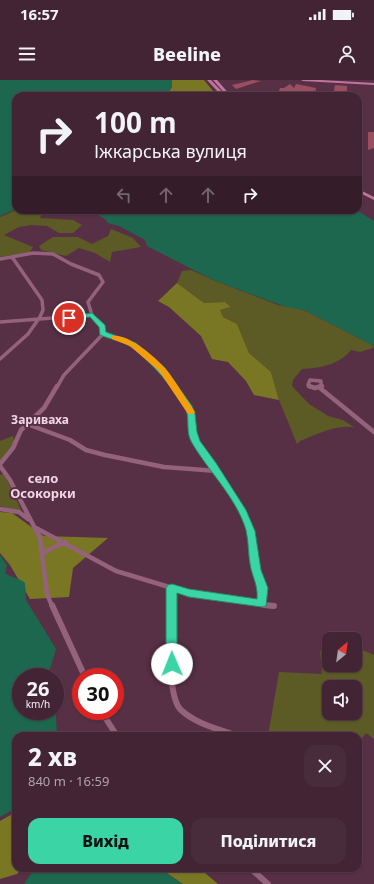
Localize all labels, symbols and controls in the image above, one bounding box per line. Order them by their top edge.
text: 16:57 [20,4,59,24]
text: Beeline [153,42,221,66]
icon: menu [16,43,38,65]
icon: person [336,43,358,65]
text: 100 m [94,103,177,141]
icon: right [28,108,80,160]
text: Іжкарська вулиця [94,139,247,163]
icon: left [113,184,135,206]
icon: ahead [155,184,177,206]
icon: ahead [197,184,219,206]
icon: right [239,184,261,206]
pin [52,301,86,335]
icon: arrive [58,307,80,329]
district label: Зариваха [11,411,69,428]
district label: село Осокорки [10,469,76,502]
north arrow [322,632,362,672]
map controls [322,632,362,720]
position arrow [151,643,193,685]
speed limit sign: 30 [72,668,124,720]
text: 26 [27,675,49,702]
button: sound [322,680,362,720]
text: km/h [26,697,50,711]
text: 2 хв [28,740,77,773]
button: close [304,745,346,787]
text: 840 m · 16:59 [28,772,109,790]
button: Вихід [28,818,183,864]
button: Поділитися [191,818,346,864]

